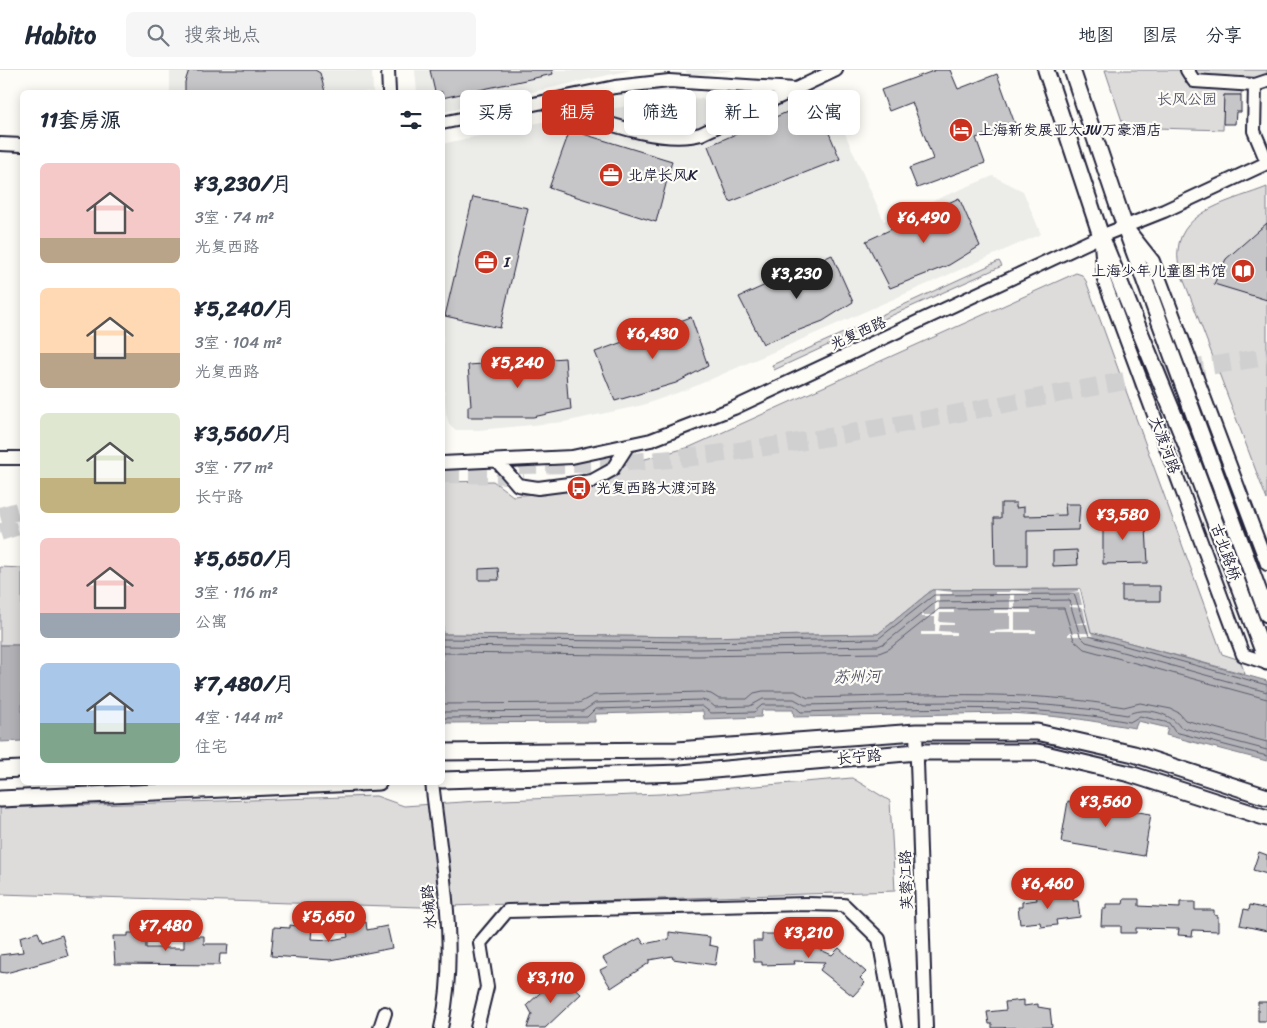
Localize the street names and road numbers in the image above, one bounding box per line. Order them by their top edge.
street label: 光复西路 [825,309,891,357]
street label: 大渡河路 [1143,412,1187,478]
street label: 古北路桥 [1204,519,1248,585]
street label: 长宁路 [835,742,883,772]
street label: 芙蓉江路 [892,850,920,910]
street label: 水城路 [414,883,444,931]

